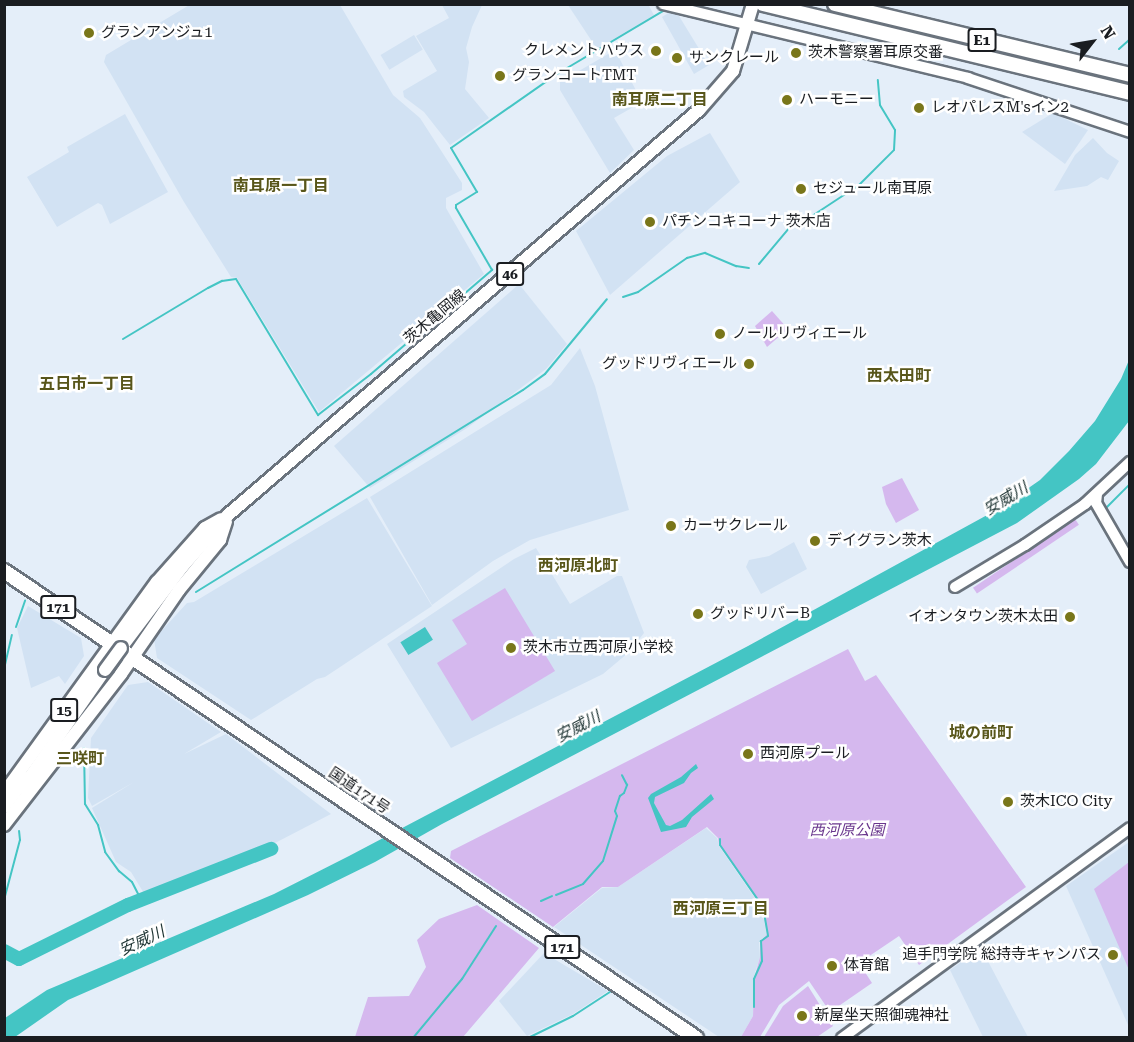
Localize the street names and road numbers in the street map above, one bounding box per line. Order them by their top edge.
road number: E1 [967,29,997,51]
road number: 46 [495,263,525,285]
street label: 茨木亀岡線 [400,286,470,348]
road number: 171 [40,596,76,618]
road number: 15 [49,699,79,721]
street label: 国道171号 [325,764,393,818]
road number: 171 [544,936,580,958]

